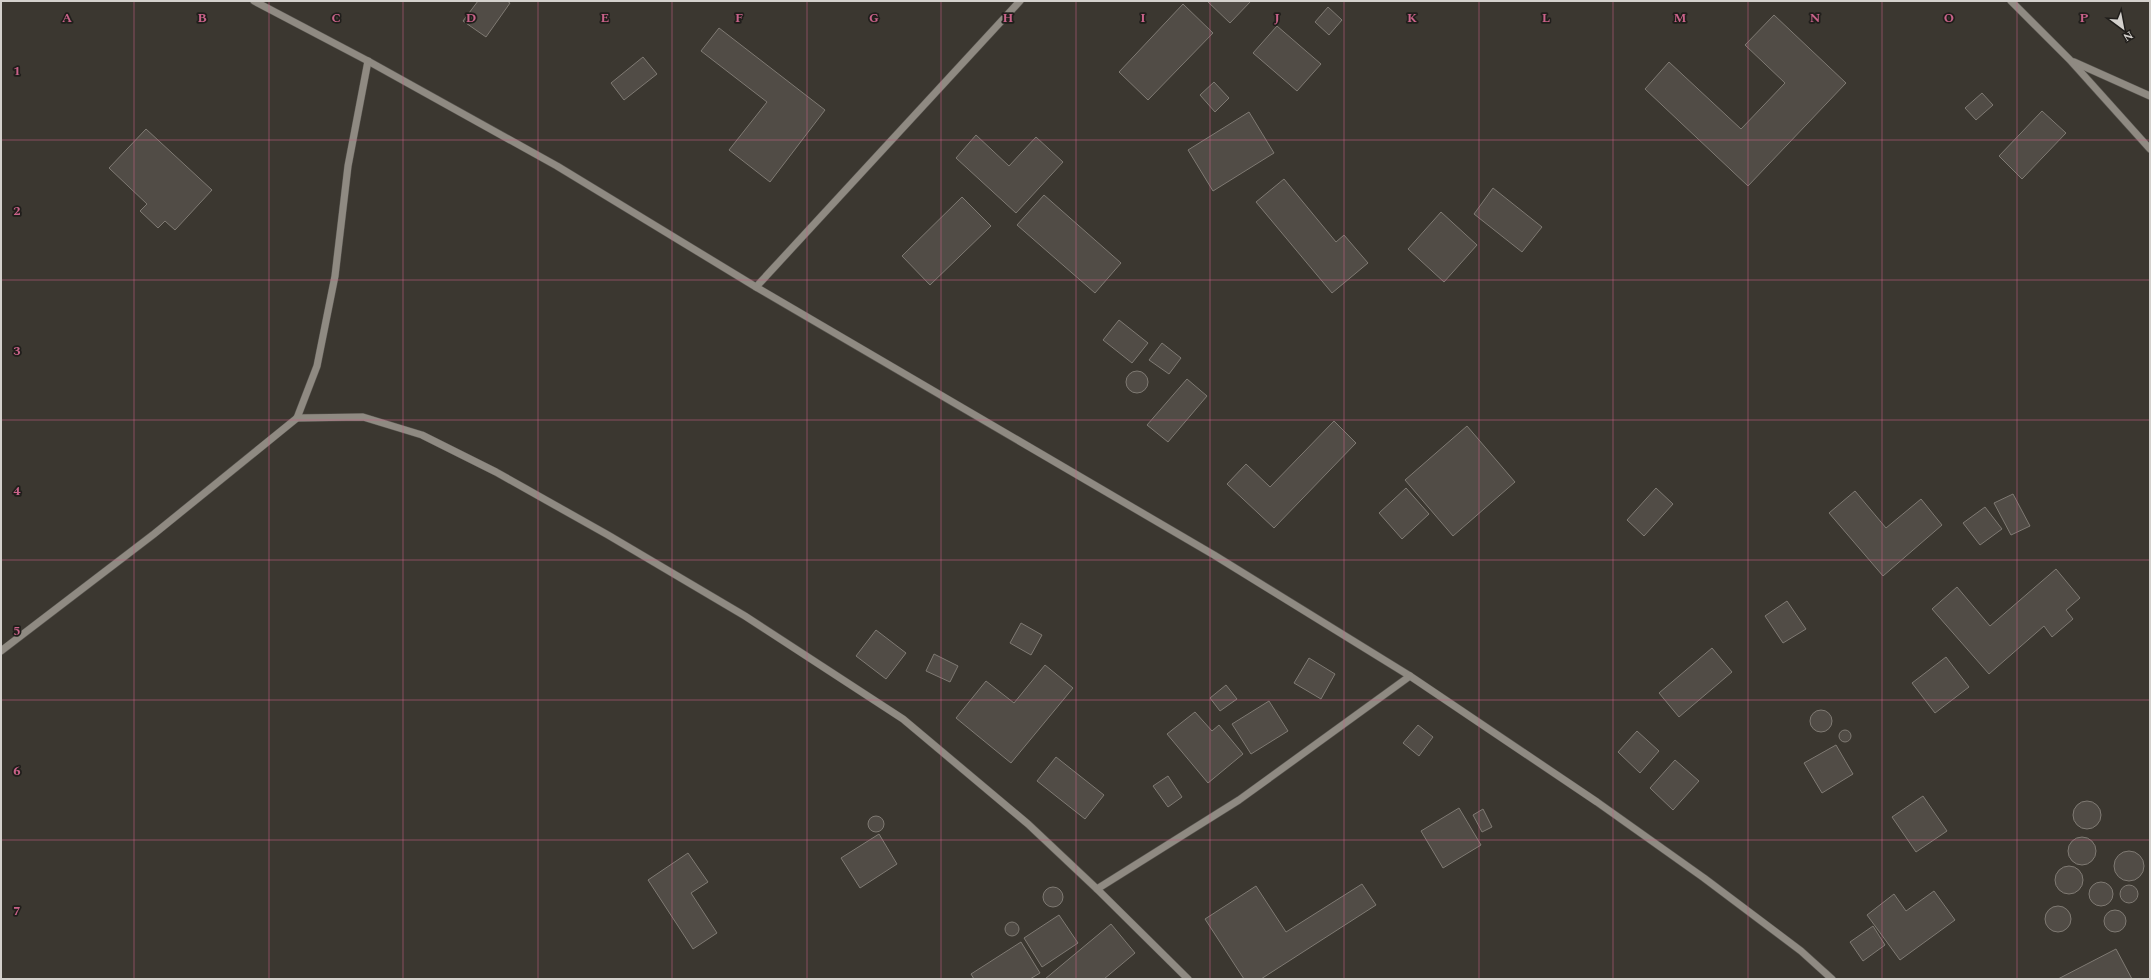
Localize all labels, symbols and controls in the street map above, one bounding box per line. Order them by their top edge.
text: A [62,8,72,28]
text: B [197,8,207,28]
text: C [331,8,341,28]
text: D [466,8,476,28]
text: E [601,8,610,28]
text: F [735,8,743,28]
text: G [869,8,879,28]
text: H [1003,8,1014,28]
text: I [1140,8,1146,28]
text: J [1274,8,1280,28]
text: K [1407,8,1417,28]
text: L [1542,8,1550,28]
text: M [1674,8,1687,28]
text: N [1810,8,1821,28]
text: O [1944,8,1954,28]
text: P [2080,8,2089,28]
north arrow [2103,8,2143,48]
text: N [2120,26,2136,46]
text: 1 [13,61,21,81]
text: 2 [13,201,21,221]
text: 3 [13,341,21,361]
text: 4 [13,481,21,501]
text: 5 [13,621,21,641]
text: 6 [13,761,21,781]
text: 7 [13,901,21,921]

